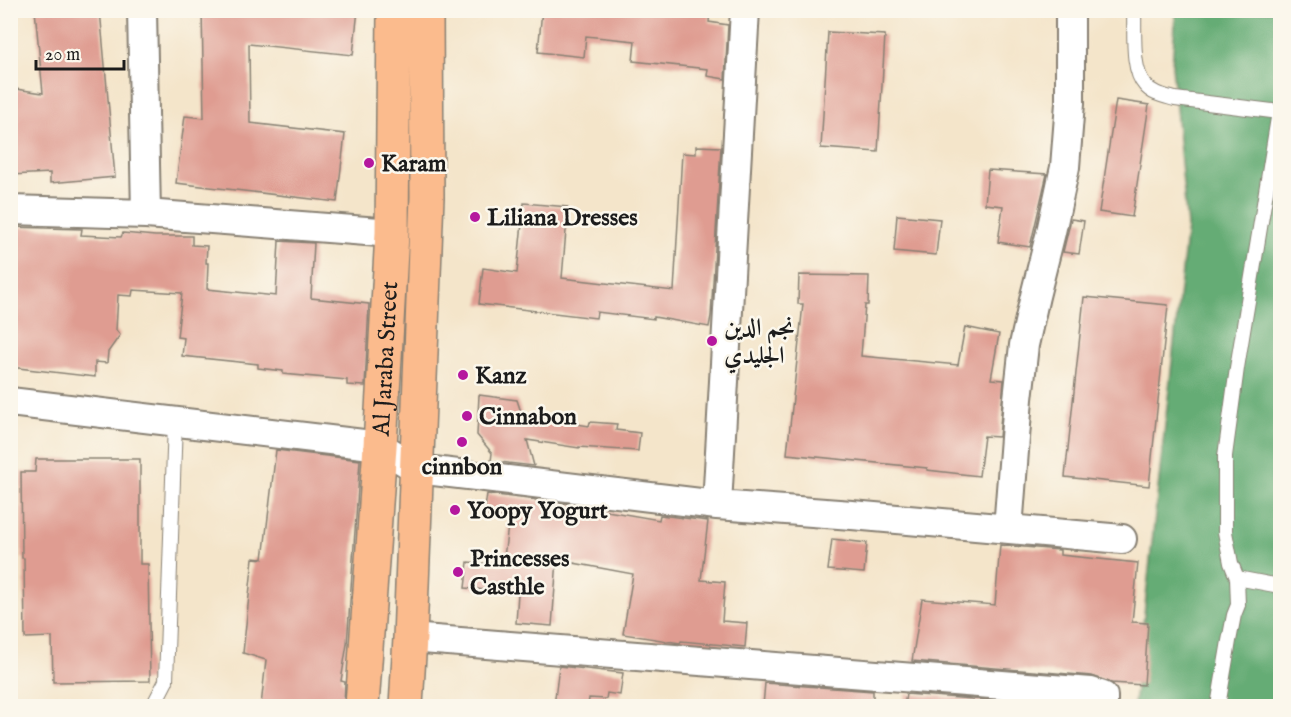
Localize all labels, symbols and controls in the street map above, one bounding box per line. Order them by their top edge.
scale bar [36,33,124,71]
text: 20 m [45,44,80,67]
place label: Karam [381,149,447,180]
marker: Karam [362,156,376,170]
place label: Liliana Dresses [487,203,638,234]
marker: Liliana Dresses [468,210,482,224]
street label: Al Jaraba Street [367,281,406,438]
place label: نجم الدين الجليدي [724,313,795,374]
marker: نجم الدين الجليدي [705,334,719,348]
place label: Kanz [475,361,527,392]
marker: Kanz [456,368,470,382]
place label: Cinnabon [479,402,577,433]
marker: Cinnabon [460,409,474,423]
marker: cinnbon [455,435,469,449]
place label: cinnbon [422,452,503,483]
place label: Yoopy Yogurt [467,496,609,527]
marker: Yoopy Yogurt [448,503,462,517]
place label: Princesses Casthle [470,544,570,603]
marker: Princesses Casthle [451,565,465,579]

